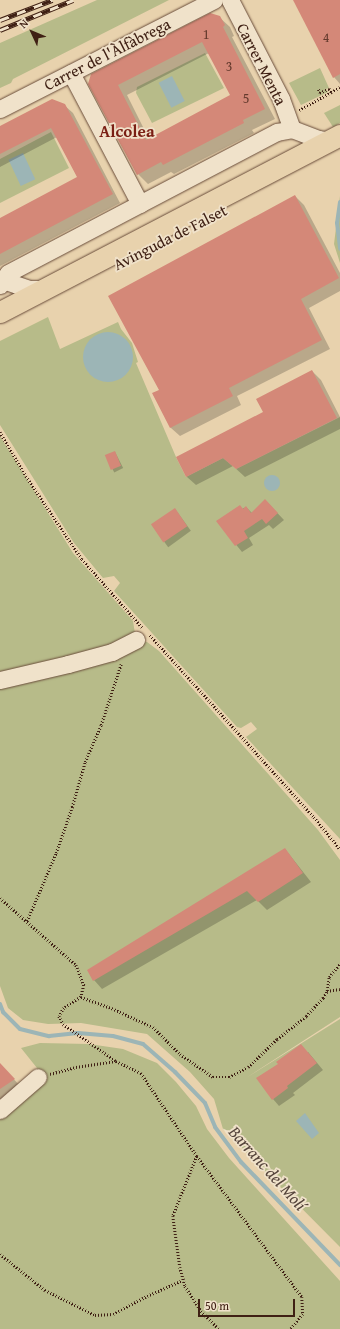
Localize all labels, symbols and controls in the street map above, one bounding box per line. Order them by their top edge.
north arrow [12,12,52,52]
street label: Carrer de l'Àlfàbrega [40,14,174,94]
text: N [15,15,32,32]
street label: Carrer Menta [233,20,291,108]
house number: 1 [203,26,209,42]
house number: 4 [323,29,329,45]
house number: 3 [226,58,232,74]
house number: 5 [243,90,249,106]
district label: Alcolea [99,121,155,141]
street label: Avinguda de Falset [110,200,230,274]
water label: Barranc del Molí [225,1122,311,1214]
scale bar [200,1291,297,1317]
text: 50 m [205,1297,229,1314]

